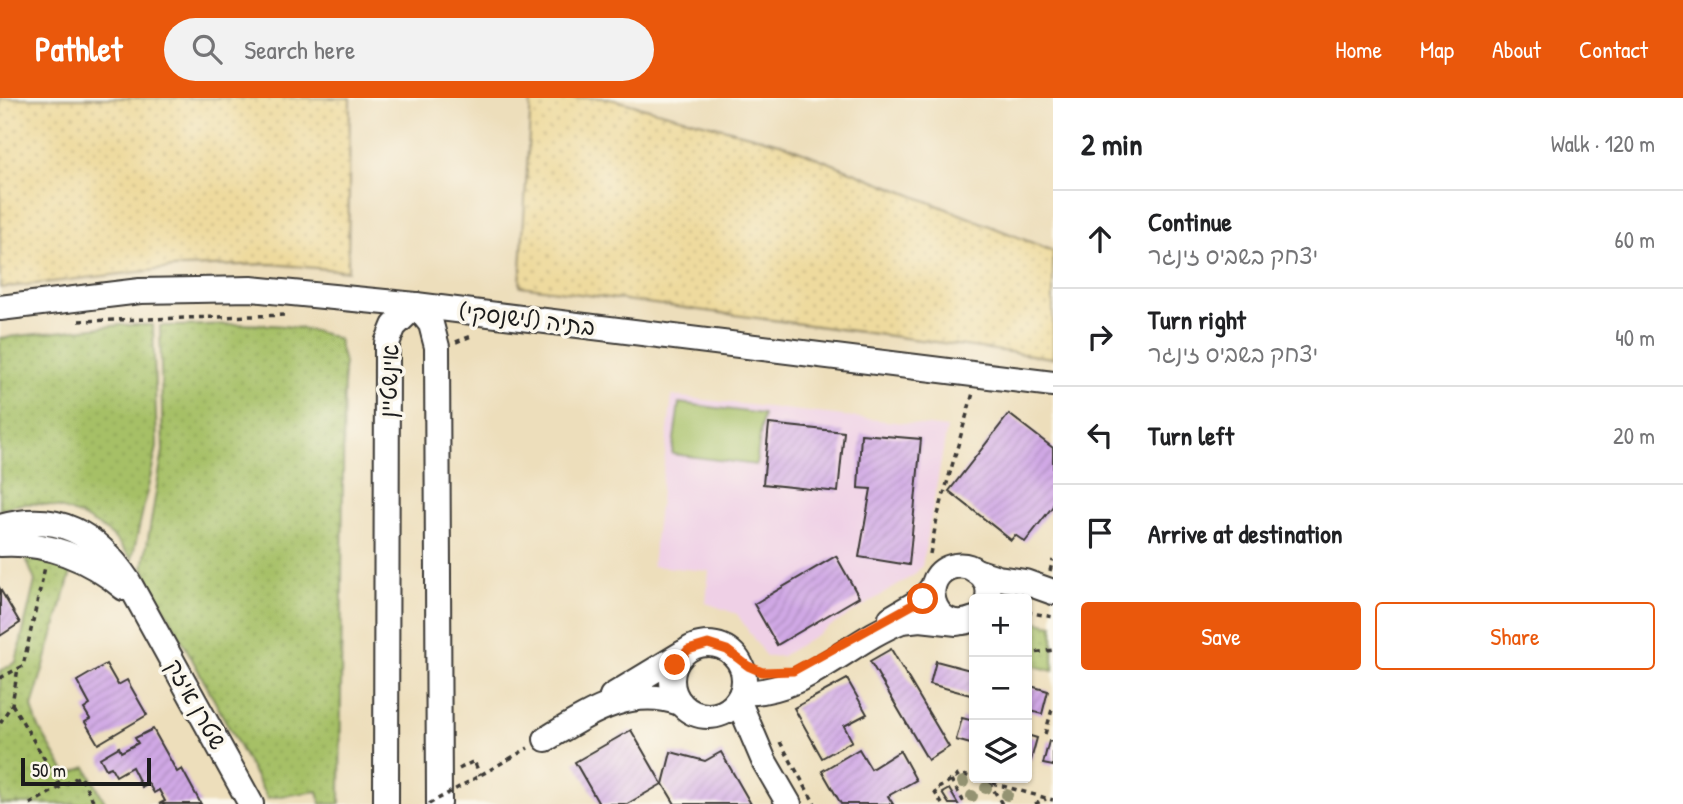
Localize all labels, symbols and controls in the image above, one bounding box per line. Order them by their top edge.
search box [164,18,654,81]
text: Pathlet [35,27,122,71]
icon: search [188,30,226,68]
text: Search here [244,32,355,67]
text: Home [1335,33,1382,65]
text: Map [1420,33,1454,65]
text: About [1492,33,1541,65]
text: Contact [1579,33,1648,65]
text: 2 min [1081,124,1143,164]
text: Walk · 120 m [1551,128,1655,159]
text: Continue [1148,204,1232,239]
icon: ahead [1081,220,1119,258]
text: 60 m [1615,224,1655,255]
text: יצחק בשביס זינגר [1148,240,1318,271]
street label: בתיה (לישנסקי) [457,295,597,342]
text: Turn right [1148,302,1246,337]
icon: right [1081,318,1119,356]
text: 40 m [1615,322,1655,353]
text: יצחק בשביס זינגר [1148,338,1318,369]
street label: אינשטיין [372,343,405,419]
icon: left [1081,416,1119,454]
text: Turn left [1148,418,1234,453]
text: 20 m [1613,420,1655,451]
icon: arrive [1081,514,1119,552]
text: Arrive at destination [1148,516,1343,551]
route start [907,583,938,614]
map controls [969,594,1032,783]
button: + [969,594,1032,657]
button: Save [1081,602,1361,670]
button: Share [1375,602,1655,670]
route end [659,649,690,680]
street label: שטרן איזק [159,653,234,755]
button: − [969,657,1032,720]
button: layers [969,720,1032,783]
scale bar [21,755,150,787]
text: 50 m [32,757,66,783]

